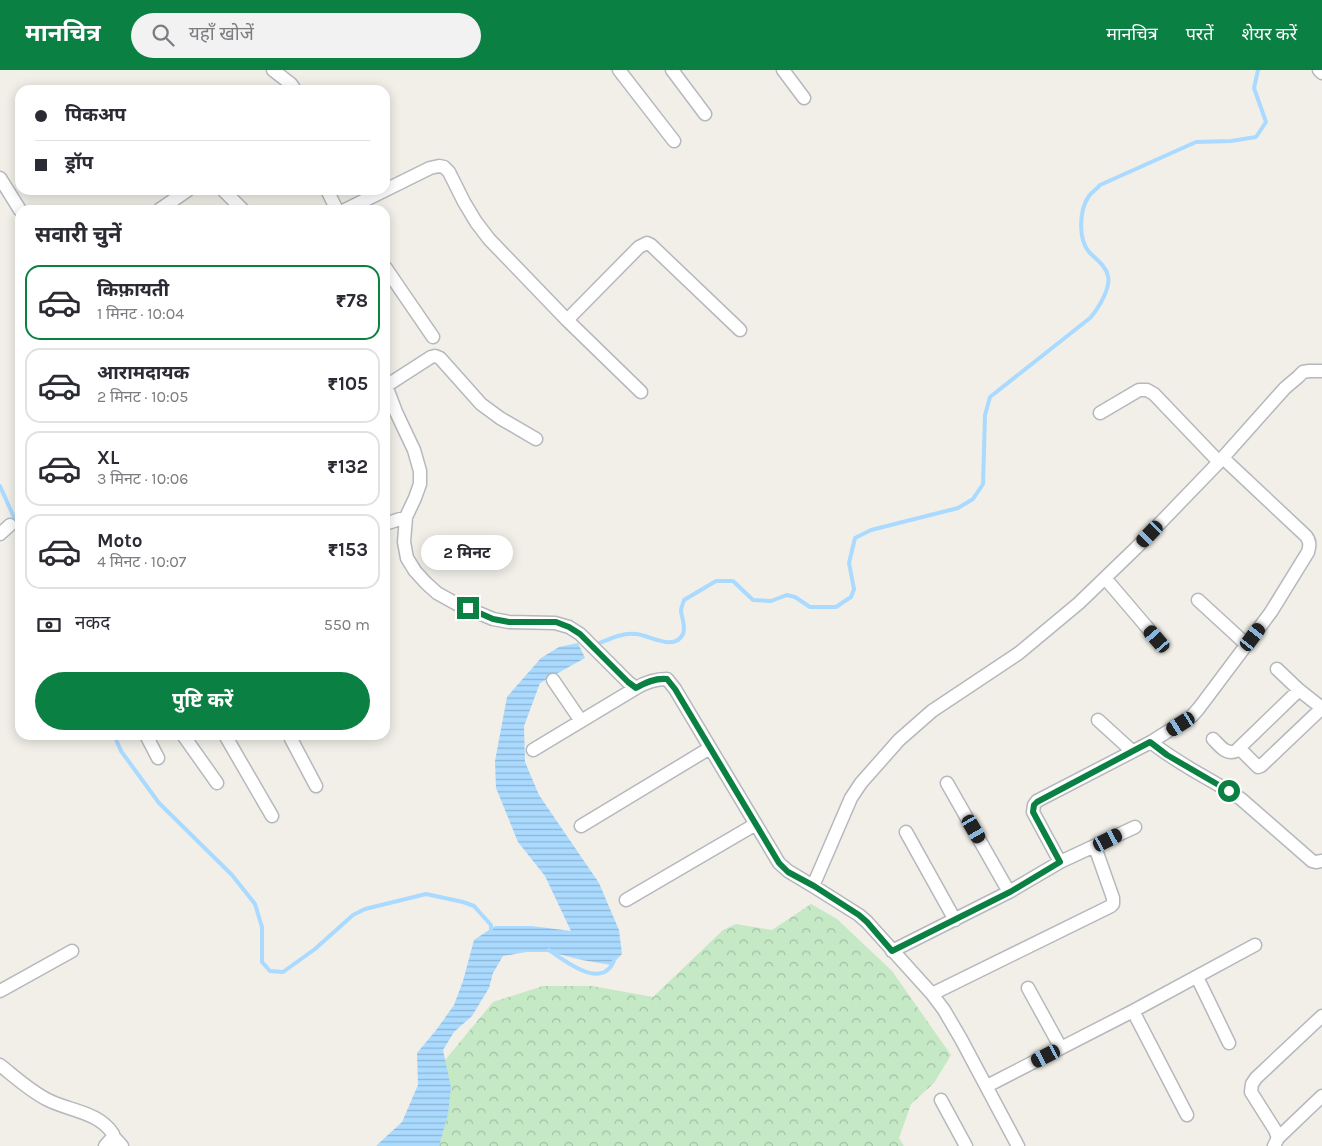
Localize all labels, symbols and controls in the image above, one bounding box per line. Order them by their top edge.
search box [131,13,481,58]
text: मानचित्र [25,19,101,47]
icon: search [149,21,177,49]
text: यहाँ खोजें [189,23,254,45]
text: मानचित्र [1106,23,1158,45]
text: परतें [1186,23,1213,45]
text: शेयर करें [1241,23,1297,45]
text: पिकअप [65,104,126,126]
text: ड्रॉप [65,152,93,174]
text: सवारी चुनें [35,222,122,248]
text: किफ़ायती [97,279,169,301]
icon: car [37,280,82,325]
text: ₹78 [335,290,368,312]
text: 1 मिनट · 10:04 [97,304,184,323]
text: आरामदायक [97,362,189,384]
icon: car [37,363,82,408]
text: ₹105 [327,373,368,395]
text: 2 मिनट · 10:05 [97,387,188,406]
icon: car [37,446,82,491]
text: XL [97,447,119,469]
text: ₹132 [327,456,368,478]
text: 3 मिनट · 10:06 [97,469,189,488]
car [1134,518,1165,550]
icon: car [37,529,82,574]
text: Moto [97,530,143,552]
callout: 2 मिनट [422,536,514,570]
text: ₹153 [327,539,368,561]
text: 2 मिनट [443,543,491,562]
text: 4 मिनट · 10:07 [97,552,186,571]
route end [457,597,479,619]
icon: cash [35,611,63,639]
text: नकद [75,612,110,634]
text: 550 m [324,615,370,634]
car [1237,621,1268,653]
car [1141,623,1172,655]
button: पुष्टि करें [35,672,370,730]
car [1164,710,1197,738]
route start [1218,780,1240,802]
car [960,812,987,846]
car [1091,827,1124,853]
car [1029,1043,1062,1069]

